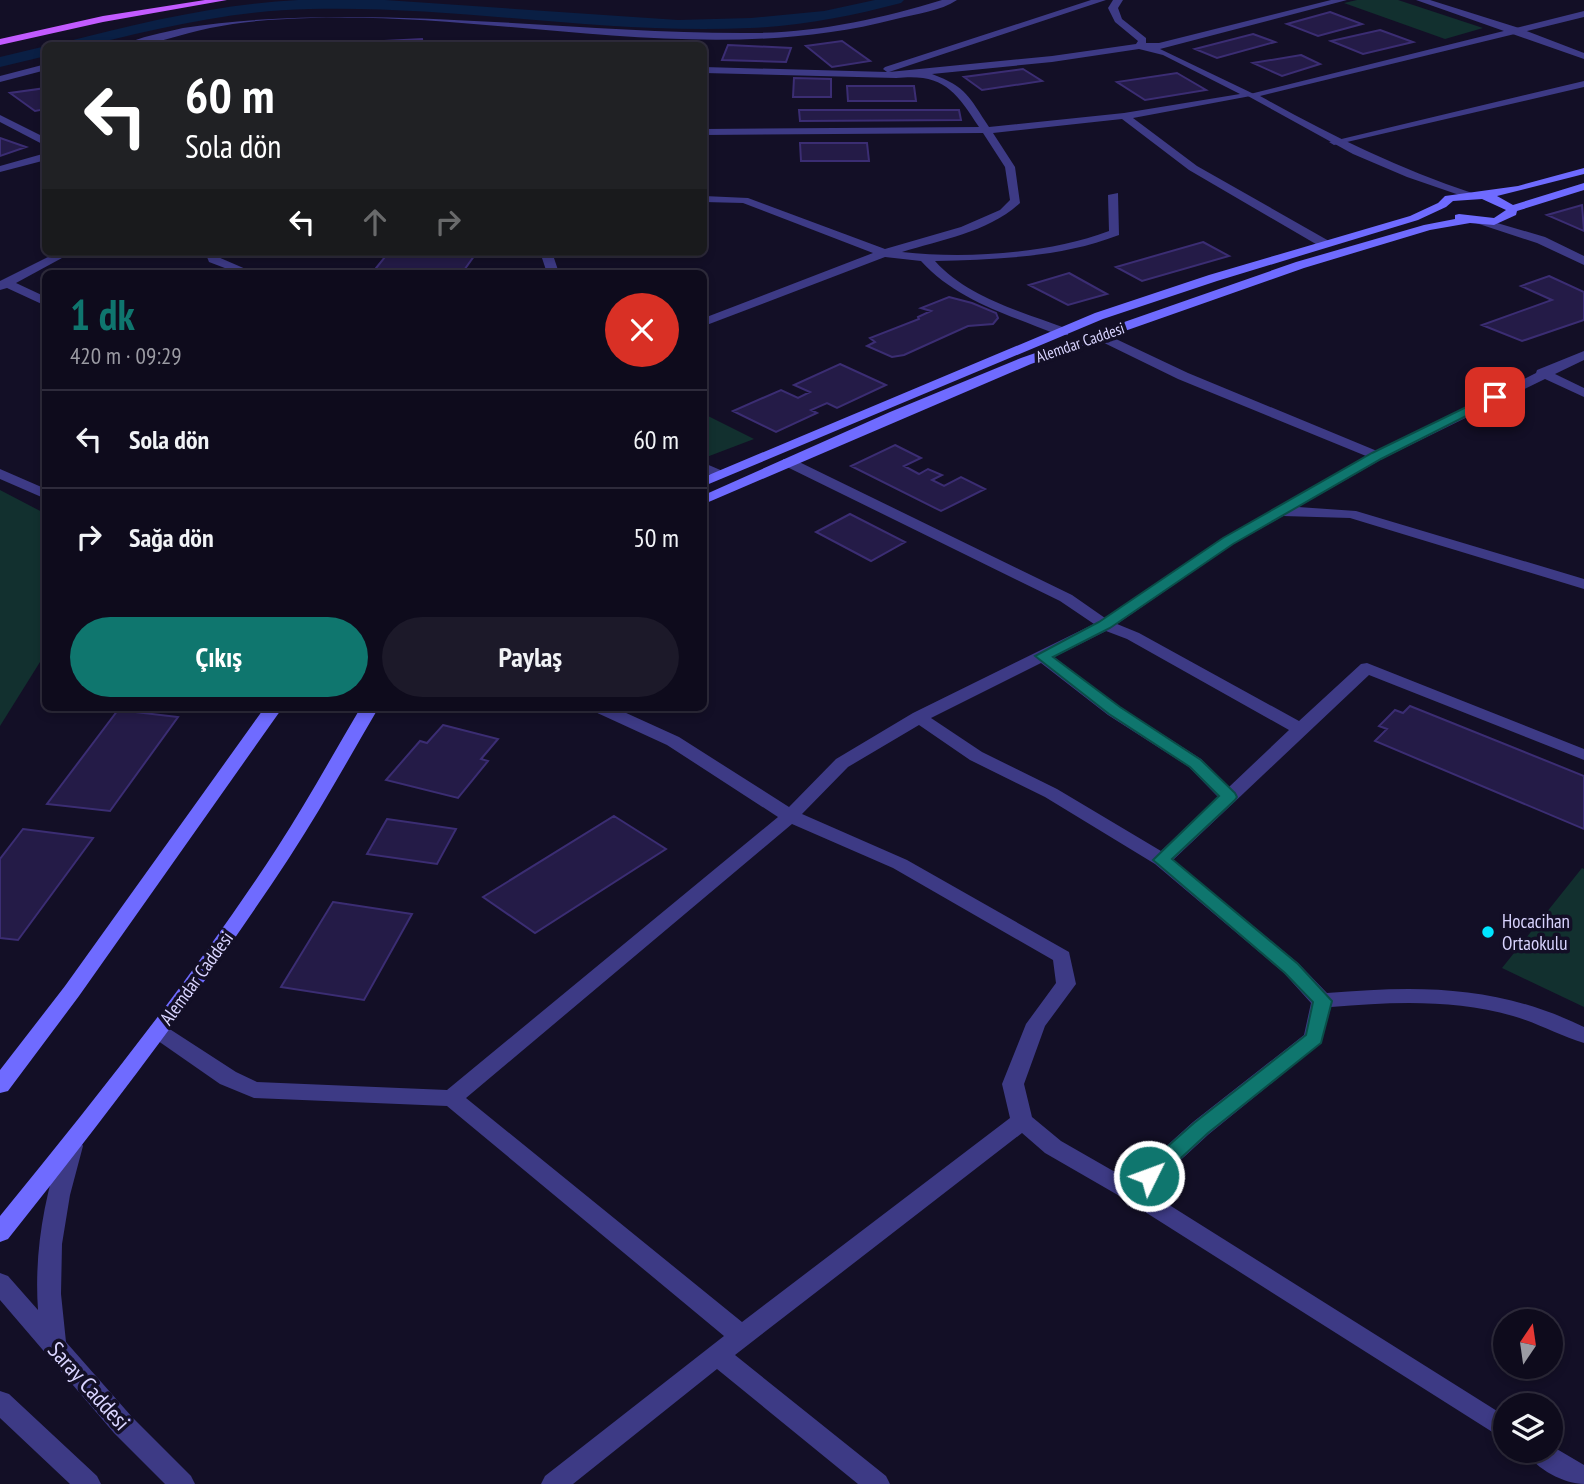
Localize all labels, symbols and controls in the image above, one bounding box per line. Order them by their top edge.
text: 60 m [185,63,274,127]
icon: left [70,70,161,161]
text: Sola dön [185,125,281,167]
icon: left [283,203,321,241]
icon: ahead [356,203,394,241]
icon: right [429,203,467,241]
text: 1 dk [70,287,135,342]
button: close [605,293,679,367]
street label: Alemdar Caddesi [1033,318,1127,366]
text: 420 m · 09:29 [70,341,182,370]
pin [1465,367,1525,427]
icon: arrive [1476,378,1514,416]
icon: left [70,420,108,458]
text: Sola dön [129,423,209,456]
text: 60 m [633,423,679,456]
icon: right [70,518,108,556]
text: Sağa dön [129,521,214,554]
text: 50 m [633,521,679,554]
button: Çıkış [70,617,368,697]
button: Paylaş [382,617,679,697]
place label: Hocacihan Ortaokulu [1502,909,1570,955]
marker: Hocacihan Ortaokulu [1480,924,1496,940]
street label: Alemdar Caddesi [154,927,238,1029]
position arrow [1112,1139,1186,1213]
north arrow [1493,1309,1563,1379]
map controls [1493,1309,1563,1463]
street label: Saray Caddesi [42,1335,137,1436]
button: layers [1493,1393,1563,1463]

